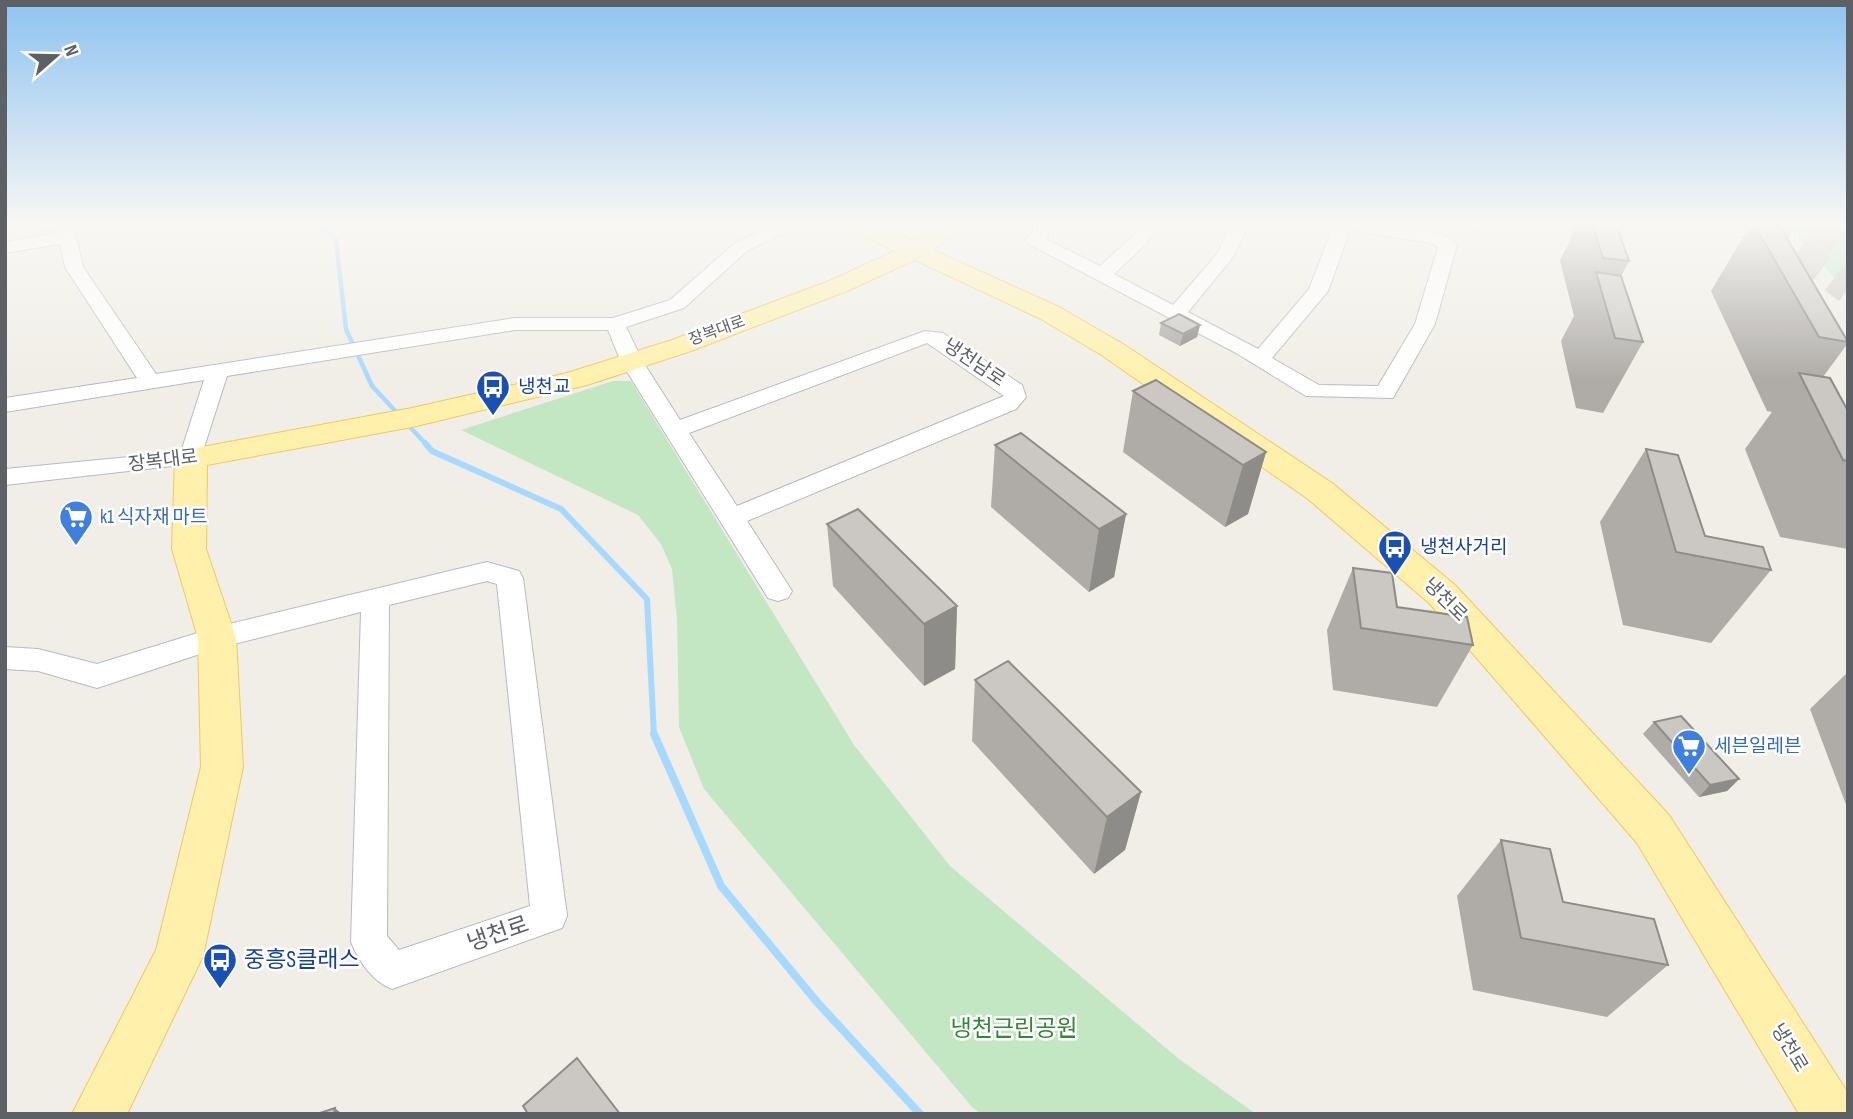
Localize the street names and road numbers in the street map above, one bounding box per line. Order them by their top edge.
street label: 장복대로 [686,312,748,350]
street label: 냉천남로 [939,334,1009,392]
street label: 장복대로 [127,445,199,477]
street label: 냉천로 [1418,573,1472,627]
street label: 냉천로 [463,910,533,958]
street label: 냉천로 [1766,1020,1812,1076]

